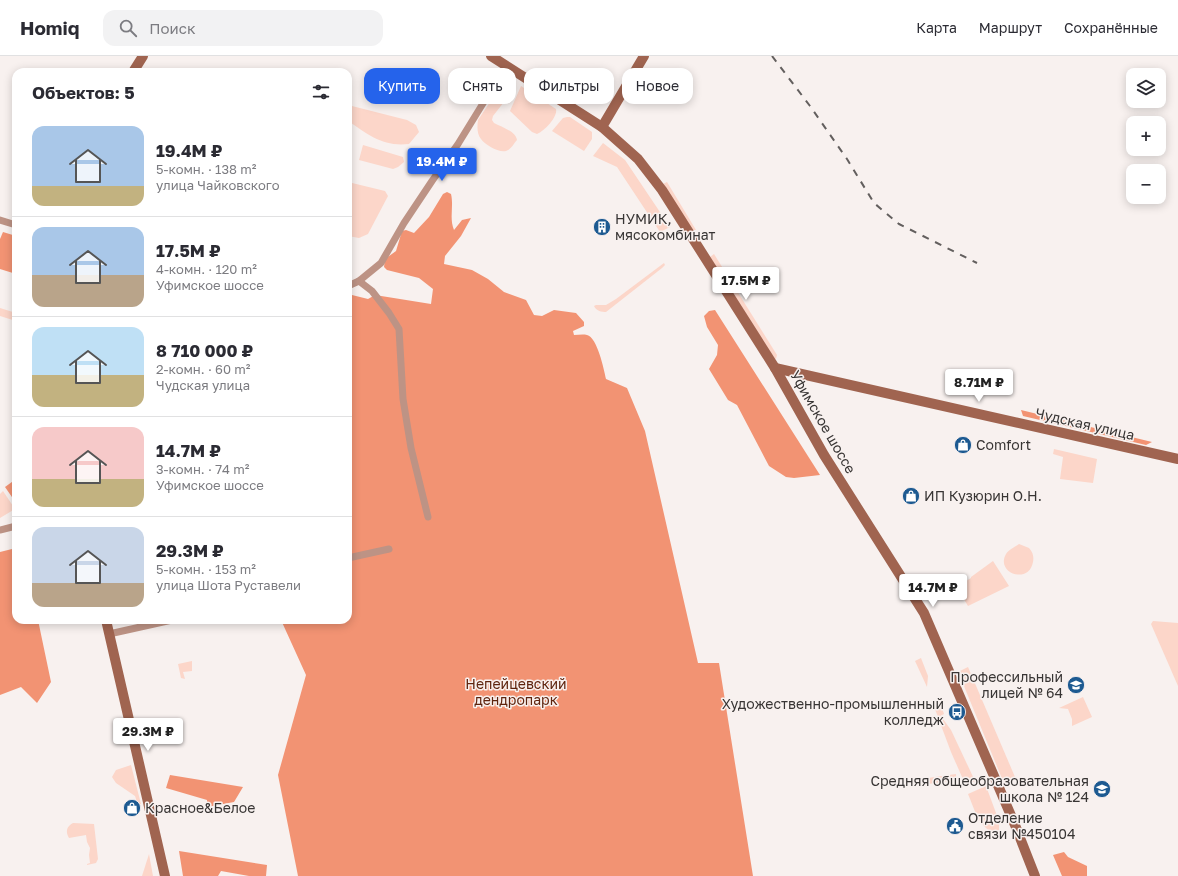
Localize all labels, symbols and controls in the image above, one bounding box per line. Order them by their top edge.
search box [103,10,383,46]
text: Homiq [20,16,79,39]
icon: search [117,17,139,39]
text: Поиск [149,19,196,37]
text: Карта [916,19,957,36]
text: Маршрут [979,19,1042,36]
text: Сохранённые [1064,19,1158,36]
chip: Купить [364,68,440,104]
chip: Снять [448,68,516,104]
chip: Фильтры [524,68,614,104]
chip: Новое [622,68,693,104]
map controls [1126,68,1166,204]
button: layers [1126,68,1166,108]
icon: filters [310,81,332,103]
text: Объектов: 5 [32,82,135,103]
button: + [1126,116,1166,156]
text: 19.4M ₽ [156,140,222,161]
icon: home [64,142,112,190]
pin: 19.4M ₽ [405,148,479,182]
text: 19.4M ₽ [417,153,467,169]
text: 5-комн. · 138 m² [156,161,256,177]
button: − [1126,164,1166,204]
text: улица Чайковского [156,177,279,193]
place label: НУМИК, мясокомбинат [615,210,716,243]
building icon: НУМИК, мясокомбинат [592,217,612,237]
text: 17.5M ₽ [156,240,221,261]
icon: home [64,243,112,291]
text: 4-комн. · 120 m² [156,261,257,277]
pin: 17.5M ₽ [709,267,783,301]
text: 17.5M ₽ [721,272,771,288]
text: Уфимское шоссе [156,277,264,293]
text: 8 710 000 ₽ [156,340,253,361]
icon: home [64,343,112,391]
text: 2-комн. · 60 m² [156,361,250,377]
street label: Уфимское шоссе [787,367,860,476]
pin: 8.71M ₽ [942,369,1016,403]
text: 8.71M ₽ [954,374,1004,390]
text: Чудская улица [156,377,250,393]
street label: Чудская улица [1034,404,1136,443]
shop icon: Comfort [953,435,973,455]
place label: Comfort [976,436,1031,453]
text: 14.7M ₽ [156,440,221,461]
icon: home [64,443,112,491]
text: 3-комн. · 74 m² [156,461,249,477]
text: Уфимское шоссе [156,477,264,493]
shop icon: ИП Кузюрин О.Н. [901,486,921,506]
place label: ИП Кузюрин О.Н. [924,487,1042,504]
text: 29.3M ₽ [156,540,224,561]
icon: home [64,543,112,591]
text: 5-комн. · 153 m² [156,561,256,577]
pin: 14.7M ₽ [896,574,970,608]
text: улица Шота Руставели [156,577,301,593]
text: 14.7M ₽ [908,579,958,595]
place label: Профессильный лицей № 64 [950,668,1063,701]
park label: Непейцевский дендропарк [465,675,567,708]
school or university icon: Профессильный лицей № 64 [1066,675,1086,695]
place label: Художественно-промышленный колледж [722,695,944,728]
bus stop icon: Художественно-промышленный колледж [947,702,967,722]
pin: 29.3M ₽ [111,718,185,752]
text: 29.3M ₽ [122,723,174,739]
place label: Средняя общеобразовательная школа № 124 [870,772,1089,805]
school or university icon: Средняя общеобразовательная школа № 124 [1092,779,1112,799]
shop icon: Красное&Белое [122,798,142,818]
place label: Красное&Белое [145,799,255,816]
place label: Отделение связи №450104 [968,809,1076,842]
public building icon: Отделение связи №450104 [945,816,965,836]

